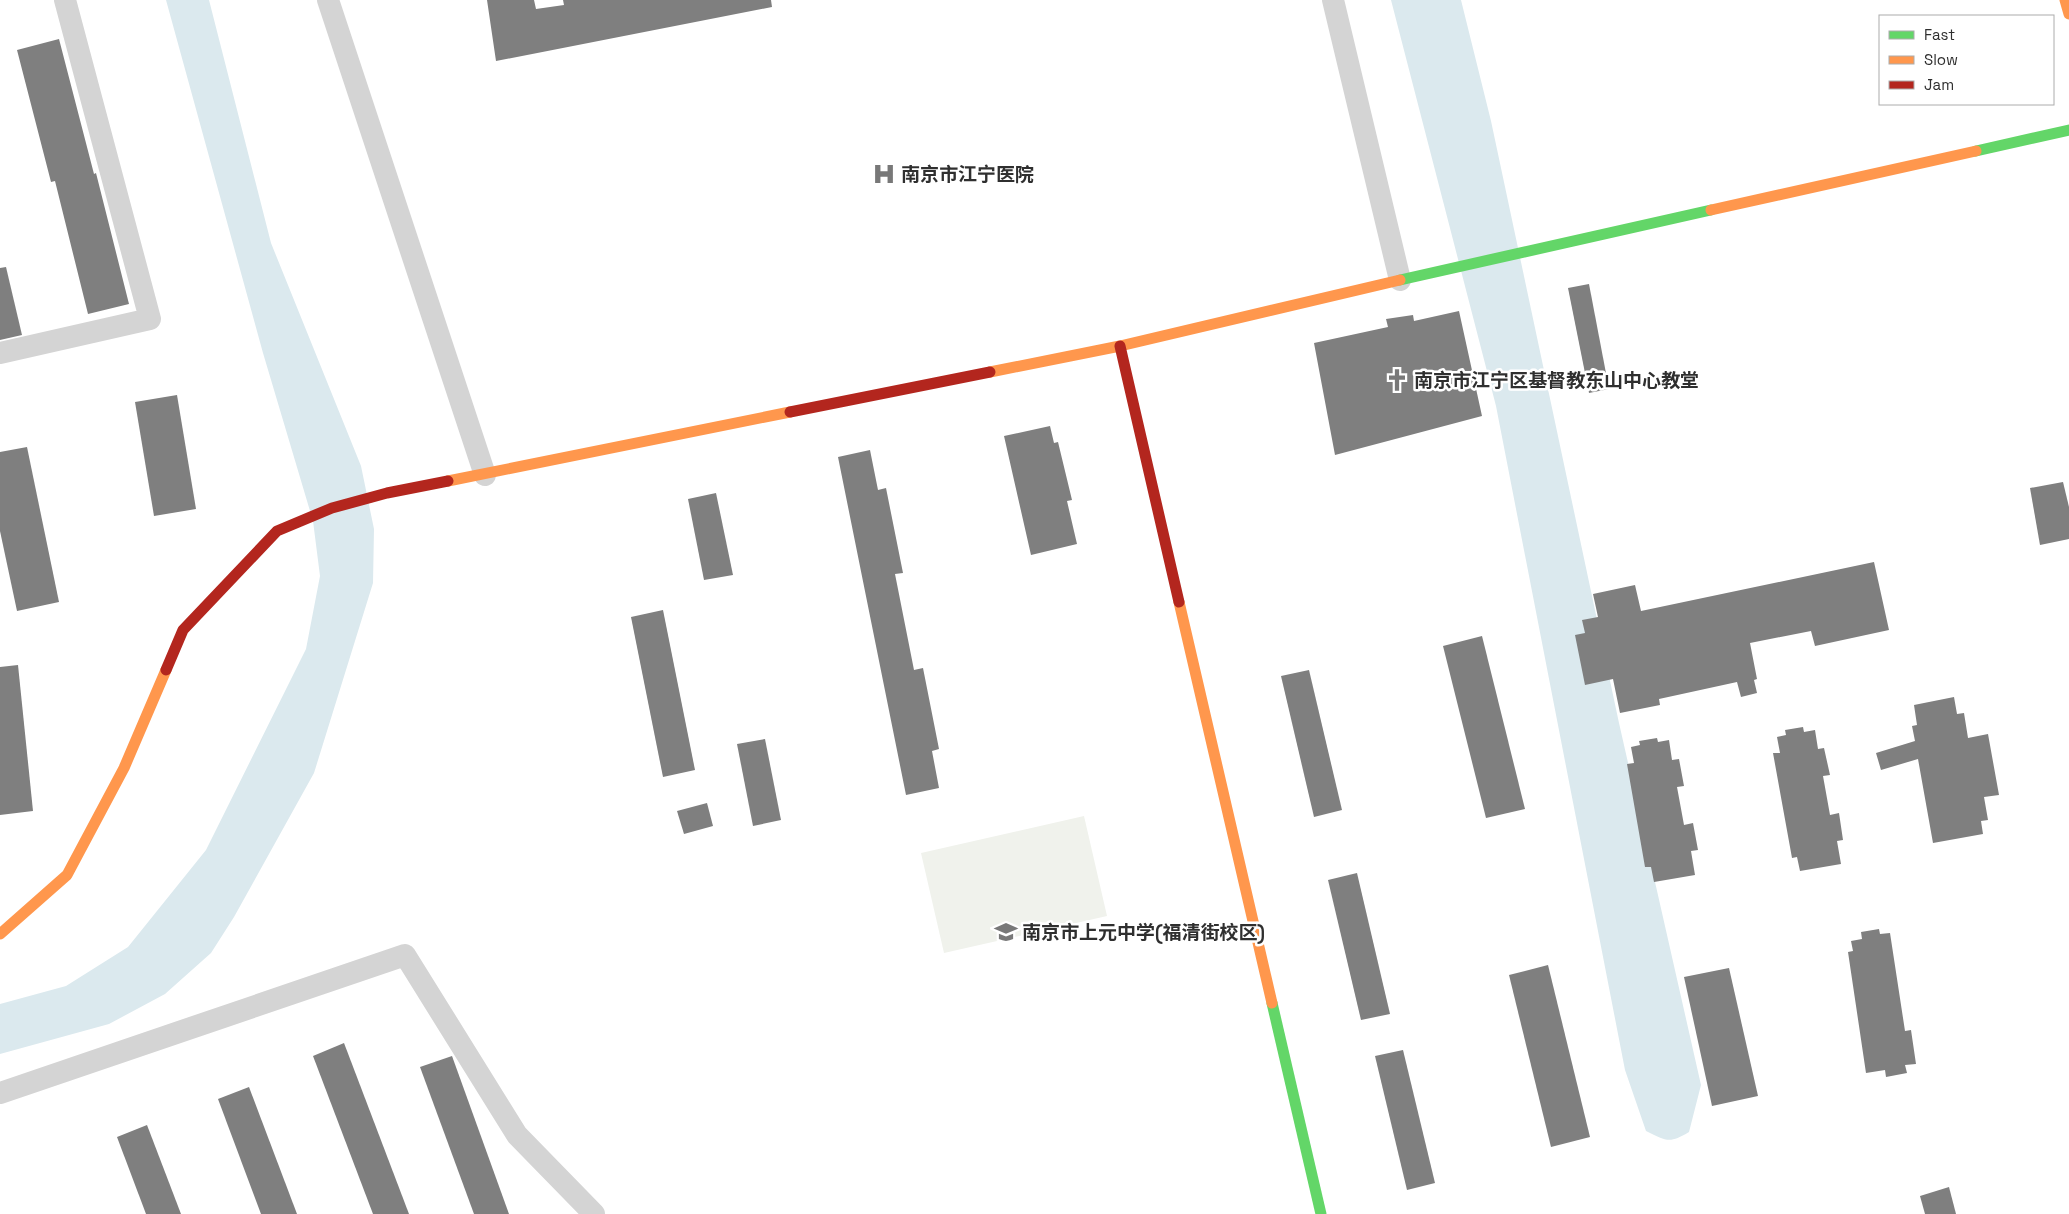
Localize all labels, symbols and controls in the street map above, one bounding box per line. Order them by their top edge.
legend [1879,15,2054,105]
text: Fast [1924,25,1955,44]
text: Slow [1924,50,1958,69]
text: Jam [1924,75,1954,94]
hospital icon: 南京市江宁医院 [871,161,897,187]
place label: 南京市江宁医院 [901,162,1034,187]
church icon: 南京市江宁区基督教东山中心教堂 [1384,367,1410,393]
place label: 南京市江宁区基督教东山中心教堂 [1414,368,1699,393]
school or university icon: 南京市上元中学(福清街校区) [993,919,1019,945]
place label: 南京市上元中学(福清街校区) [1022,920,1265,945]

